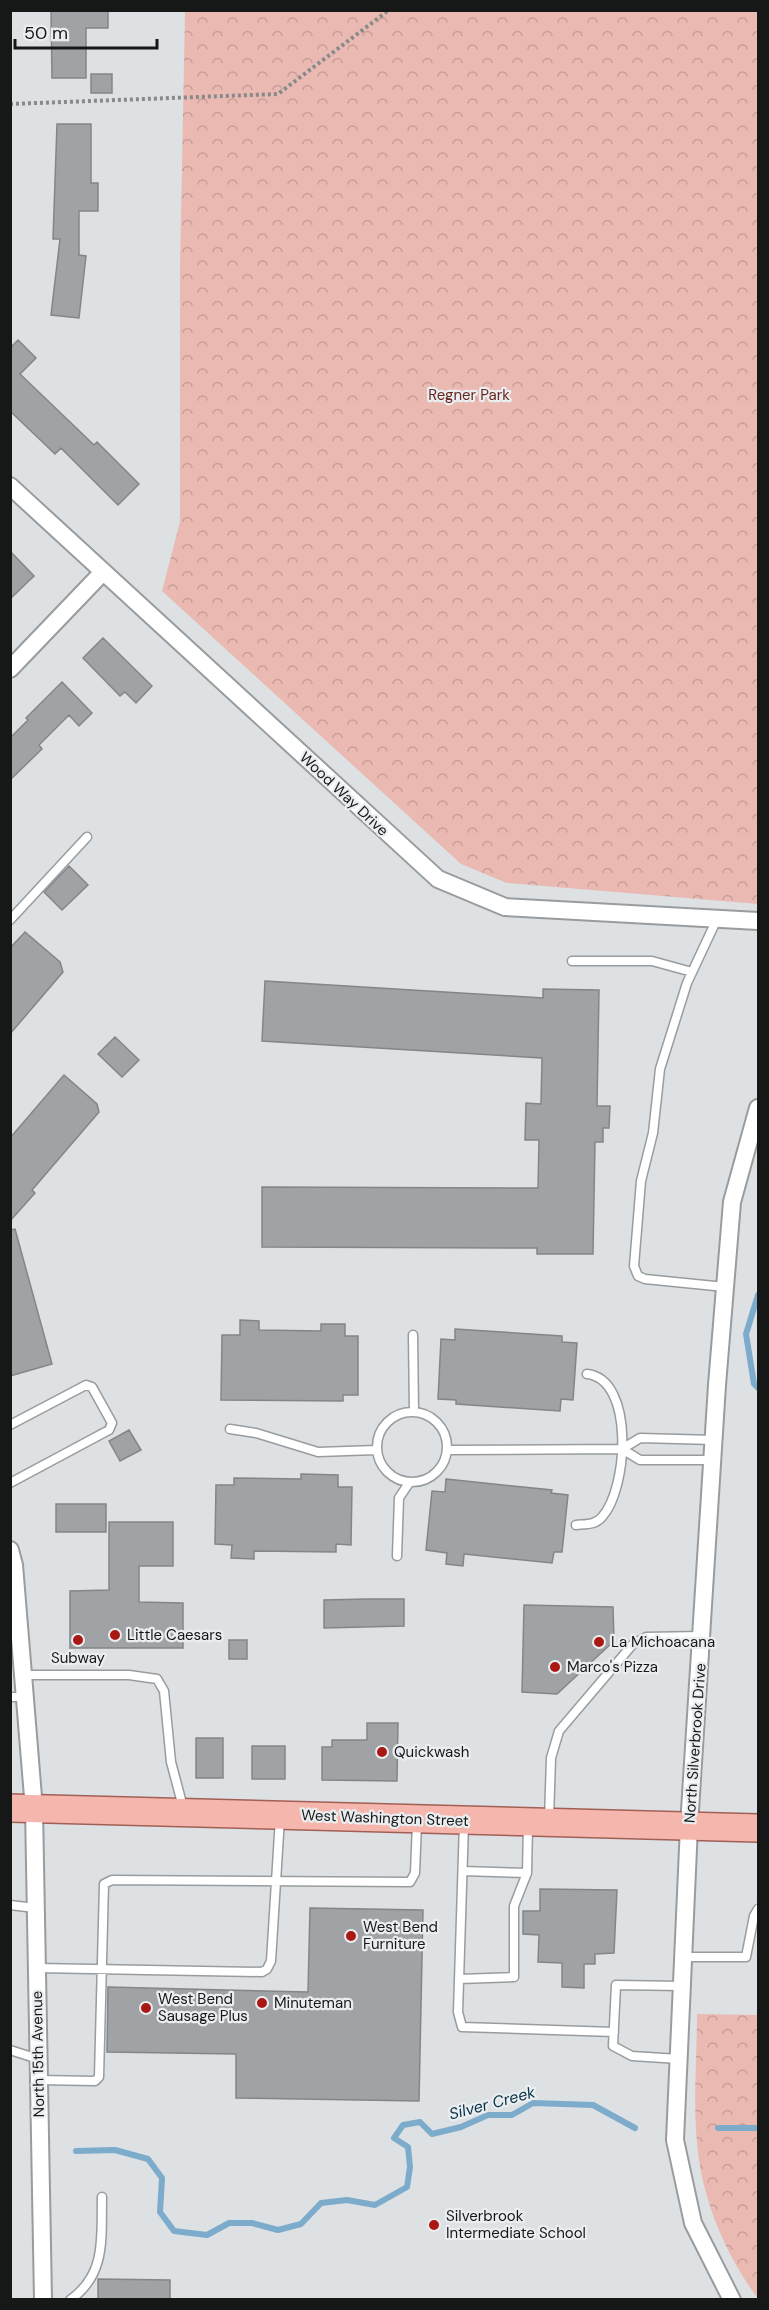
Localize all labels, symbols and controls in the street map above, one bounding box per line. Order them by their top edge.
scale bar [15,12,158,50]
text: 50 m [24,21,68,45]
park label: Regner Park [428,385,510,405]
street label: Wood Way Drive [295,748,393,840]
place label: Little Caesars [127,1625,222,1645]
marker: Little Caesars [108,1628,122,1642]
place label: La Michoacana [611,1632,715,1652]
marker: Subway [71,1633,85,1647]
marker: La Michoacana [592,1635,606,1649]
place label: Subway [51,1648,106,1668]
place label: Marco's Pizza [567,1657,658,1677]
marker: Marco's Pizza [548,1660,562,1674]
street label: North Silverbrook Drive [679,1662,711,1824]
place label: Quickwash [394,1742,469,1762]
marker: Quickwash [375,1745,389,1759]
street label: West Washington Street [301,1805,469,1831]
place label: West Bend Furniture [363,1917,438,1954]
marker: West Bend Furniture [344,1929,358,1943]
place label: West Bend Sausage Plus [158,1989,248,2026]
street label: North 15th Avenue [27,1991,49,2117]
place label: Minuteman [274,1993,352,2013]
marker: Minuteman [255,1996,269,2010]
marker: West Bend Sausage Plus [139,2001,153,2015]
water label: Silver Creek [447,2081,538,2125]
place label: Silverbrook Intermediate School [446,2206,586,2243]
marker: Silverbrook Intermediate School [427,2218,441,2232]

